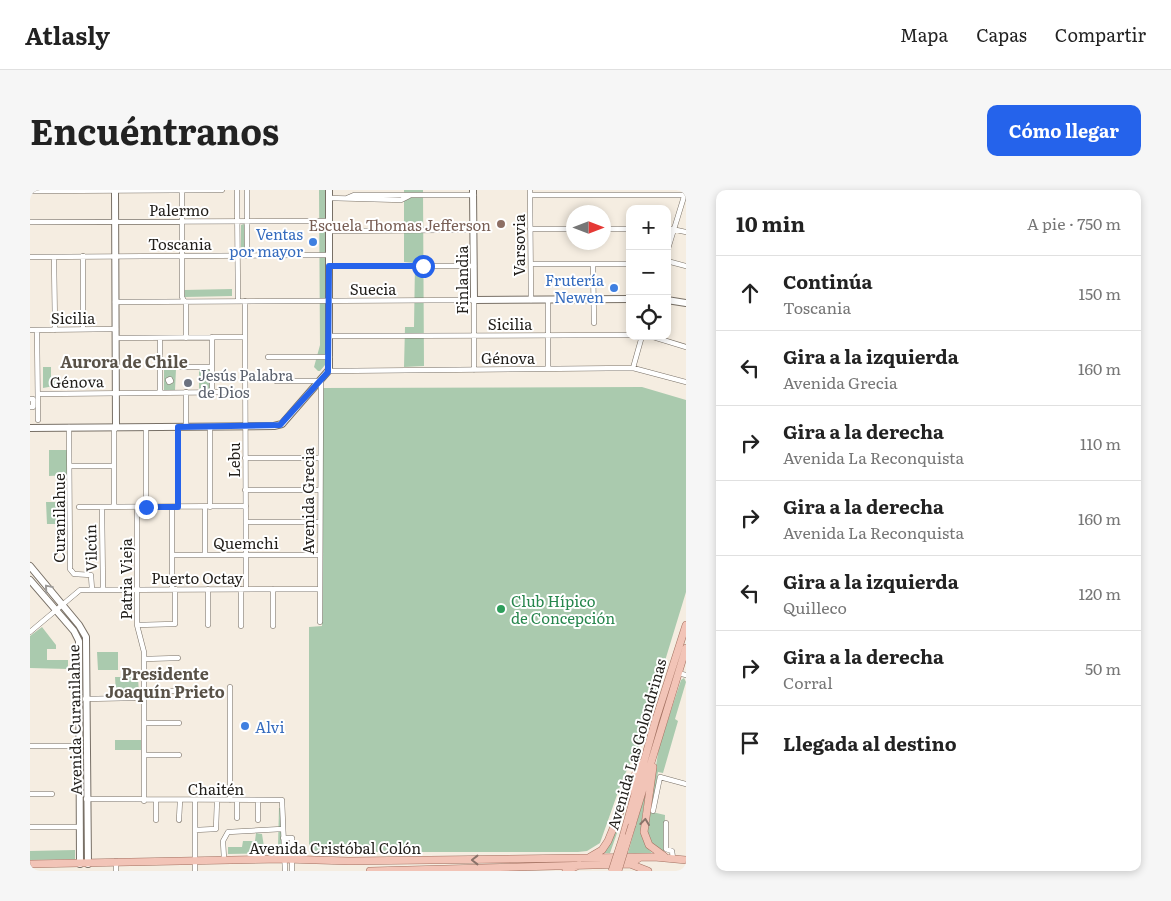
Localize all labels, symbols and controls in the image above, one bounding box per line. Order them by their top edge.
text: Atlasly [25,17,110,52]
text: Mapa [900,21,948,48]
text: Capas [976,21,1027,48]
text: Compartir [1055,21,1146,48]
text: Encuéntranos [30,104,279,156]
button: Cómo llegar [987,105,1141,156]
street label: Palermo [149,198,209,221]
north arrow [566,205,611,250]
map controls [626,205,671,340]
button: + [626,205,671,250]
text: 10 min [736,207,805,238]
text: A pie · 750 m [1027,211,1121,235]
place label: Escuela Thomas Jefferson [308,213,491,236]
street label: Varsovia [507,213,530,276]
marker: Escuela Thomas Jefferson [495,218,507,230]
place label: Ventas por mayor [229,222,303,262]
street label: Toscania [148,232,213,255]
marker: Ventas por mayor [307,236,319,248]
street label: Finlandia [450,245,473,315]
button: − [626,250,671,295]
route start [412,255,435,278]
text: Continúa [783,267,873,295]
place label: Frutería Newen [545,268,605,308]
street label: Suecia [350,277,397,300]
icon: ahead [736,279,764,307]
text: 150 m [1078,281,1121,305]
marker: Frutería Newen [608,282,620,294]
button: locate [626,295,671,340]
text: Toscania [783,295,851,319]
street label: Sicilia [51,306,96,329]
street label: Sicilia [488,312,533,335]
text: Gira a la izquierda [783,342,959,370]
street label: Génova [481,346,536,369]
district label: Aurora de Chile [60,349,188,373]
icon: left [736,354,764,382]
text: 160 m [1078,356,1121,380]
place label: Jesús Palabra de Dios [198,363,294,403]
street label: Génova [50,369,105,393]
text: Avenida Grecia [783,370,898,394]
marker: Jesús Palabra de Dios [182,377,194,389]
text: Gira a la derecha [783,417,944,445]
icon: right [736,429,764,457]
text: 110 m [1080,431,1121,455]
street label: Lebu [222,442,245,478]
text: Avenida La Reconquista [783,445,964,469]
street label: Avenida Grecia [296,446,319,555]
street label: Curanilahue [47,473,70,563]
text: Gira a la derecha [783,492,944,520]
route end [135,496,158,519]
icon: right [736,504,764,532]
text: 160 m [1078,506,1121,530]
text: Avenida La Reconquista [783,520,964,544]
street label: Vilcún [78,524,102,572]
street label: Quemchi [213,531,279,554]
street label: Patria Vieja [114,537,137,620]
street label: Puerto Octay [151,566,243,589]
text: Gira a la izquierda [783,567,959,595]
icon: left [736,579,764,607]
text: 120 m [1078,581,1121,605]
one-way arrow [45,584,54,593]
place label: Club Hípico de Concepción [511,589,615,629]
text: Quilleco [783,595,847,619]
marker: Club Hípico de Concepción [495,603,507,615]
text: Gira a la derecha [783,642,944,670]
street label: Avenida Curanilahue [61,644,87,796]
icon: right [736,654,764,682]
street label: Avenida Las Golondrinas [601,655,672,832]
text: 50 m [1085,656,1121,680]
district label: Presidente Joaquín Prieto [105,661,225,703]
text: Corral [783,670,833,694]
place label: Alvi [255,715,284,738]
marker: Alvi [239,720,251,732]
icon: arrive [736,729,764,757]
text: Llegada al destino [783,729,957,757]
street label: Chaitén [188,777,244,800]
one-way arrow [639,818,650,826]
street label: Avenida Cristóbal Colón [249,836,421,859]
one-way arrow [471,855,478,865]

